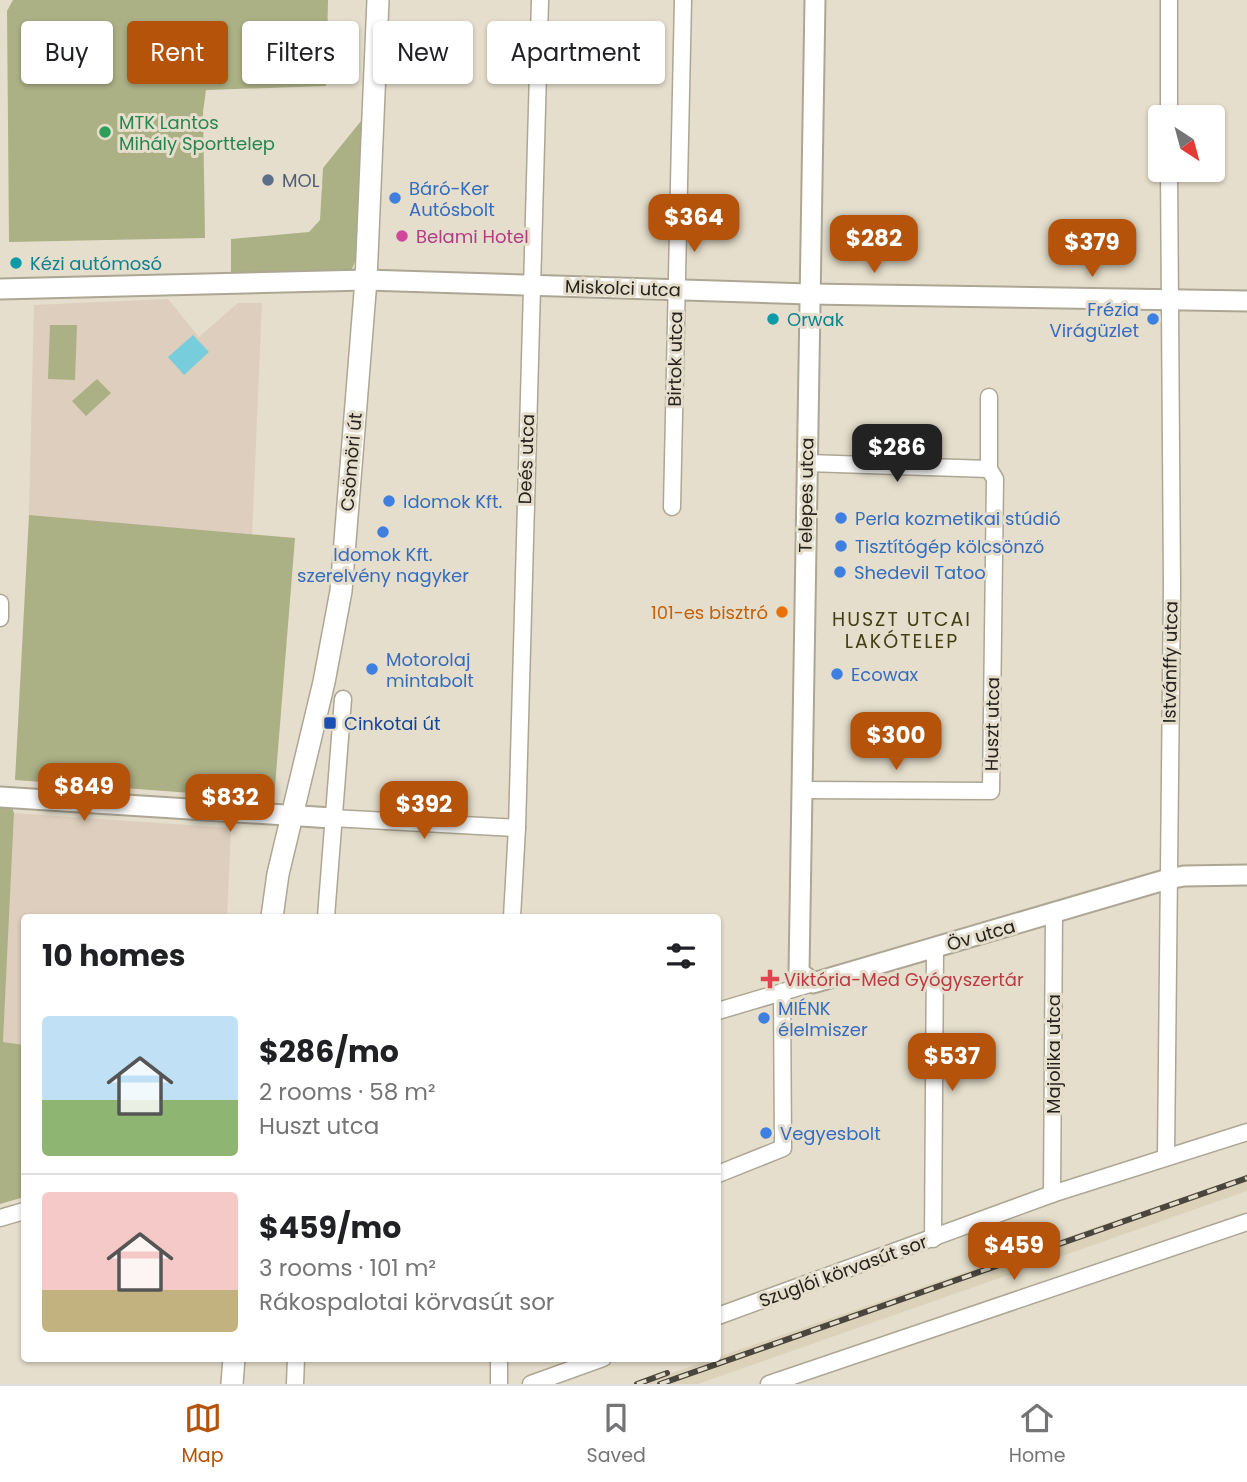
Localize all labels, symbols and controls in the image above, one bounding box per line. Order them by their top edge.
chip: Buy [21,21,113,84]
chip: Rent [127,21,228,84]
chip: Filters [242,21,359,84]
chip: New [373,21,473,84]
chip: Apartment [487,21,665,84]
north arrow [1148,105,1225,182]
map controls [1148,105,1225,182]
place label: MTK Lantos Mihály Sporttelep [119,110,275,156]
marker: MTK Lantos Mihály Sporttelep [97,124,113,140]
place label: MOL [282,168,320,193]
marker: MOL [260,172,276,188]
place label: Báró-Ker Autósbolt [409,176,495,222]
marker: Báró-Ker Autósbolt [387,190,403,206]
pin: $364 [653,194,735,254]
text: $364 [664,201,724,233]
pin: $282 [833,216,915,275]
pin: $379 [1051,219,1133,279]
text: $282 [846,222,902,254]
place label: Belami Hotel [416,224,529,249]
text: $379 [1064,226,1120,258]
marker: Belami Hotel [394,228,410,244]
place label: Kézi autómosó [30,251,162,276]
marker: Kézi autómosó [8,255,24,271]
street label: Miskolci utca [565,273,681,303]
place label: Frézia Virágüzlet [1050,297,1139,343]
place label: Orwak [787,307,845,332]
street label: Birtok utca [662,311,688,407]
marker: Orwak [765,311,781,327]
marker: Frézia Virágüzlet [1145,311,1161,327]
street label: Csömöri út [334,412,368,512]
street label: Deés utca [512,413,540,505]
pin: $286 [856,424,938,484]
text: $286 [868,431,926,463]
street label: Telepes utca [792,437,820,553]
place label: Idomok Kft. [403,489,502,514]
marker: Idomok Kft. [381,493,397,509]
place label: Perla kozmetikai stúdió [855,506,1061,531]
marker: Perla kozmetikai stúdió [833,510,849,526]
marker: Idomok Kft. szerelvény nagyker [375,524,391,540]
place label: Tisztítógép kölcsönző [855,534,1044,559]
marker: Tisztítógép kölcsönző [833,538,849,554]
place label: Idomok Kft. szerelvény nagyker [297,542,469,588]
place label: Shedevil Tatoo [854,560,986,585]
marker: Shedevil Tatoo [832,564,848,580]
place label: 101-es bisztró [651,600,768,625]
street label: Istvánffy utca [1156,601,1184,723]
marker: 101-es bisztró [774,604,790,620]
district label: HUSZT UTCAI LAKÓTELEP [832,606,972,655]
place label: Motorolaj mintabolt [386,647,474,693]
marker: Motorolaj mintabolt [364,661,380,677]
place label: Ecowax [851,662,919,687]
marker: Ecowax [829,666,845,682]
street label: Huszt utca [979,677,1005,771]
place label: Cinkotai út [344,711,441,736]
pin: $300 [855,712,937,772]
marker: Cinkotai út [322,715,338,731]
text: $300 [866,719,926,751]
pin: $849 [43,764,125,823]
text: $849 [54,770,114,802]
pin: $832 [189,774,271,834]
text: $832 [201,781,259,813]
pin: $392 [383,782,465,841]
text: $392 [396,788,452,820]
street label: Öv utca [944,913,1018,957]
text: 10 homes [42,934,186,977]
icon: filters [662,937,700,975]
place label: Viktória-Med Gyógyszertár [784,967,1024,992]
marker: Viktória-Med Gyógyszertár [762,971,778,987]
street label: Majolika utca [1041,994,1066,1114]
place label: MIÉNK élelmiszer [778,996,868,1042]
marker: MIÉNK élelmiszer [756,1010,772,1026]
text: $286/mo [259,1030,399,1073]
pin: $537 [911,1034,993,1093]
text: $537 [924,1040,980,1072]
icon: home [98,1044,182,1128]
text: 2 rooms · 58 m² [259,1076,436,1108]
text: Huszt utca [259,1110,379,1142]
place label: Vegyesbolt [780,1121,881,1146]
marker: Vegyesbolt [758,1125,774,1141]
text: $459/mo [259,1206,401,1249]
icon: home [98,1220,182,1304]
pin: $459 [973,1222,1055,1282]
street label: Szuglói körvasút sor [755,1229,931,1313]
text: $459 [984,1229,1044,1261]
text: 3 rooms · 101 m² [259,1252,436,1284]
text: Rákospalotai körvasút sor [259,1286,554,1318]
tab: Map [181,1399,224,1470]
tab: Saved [587,1399,646,1470]
tab: Home [1009,1399,1065,1470]

